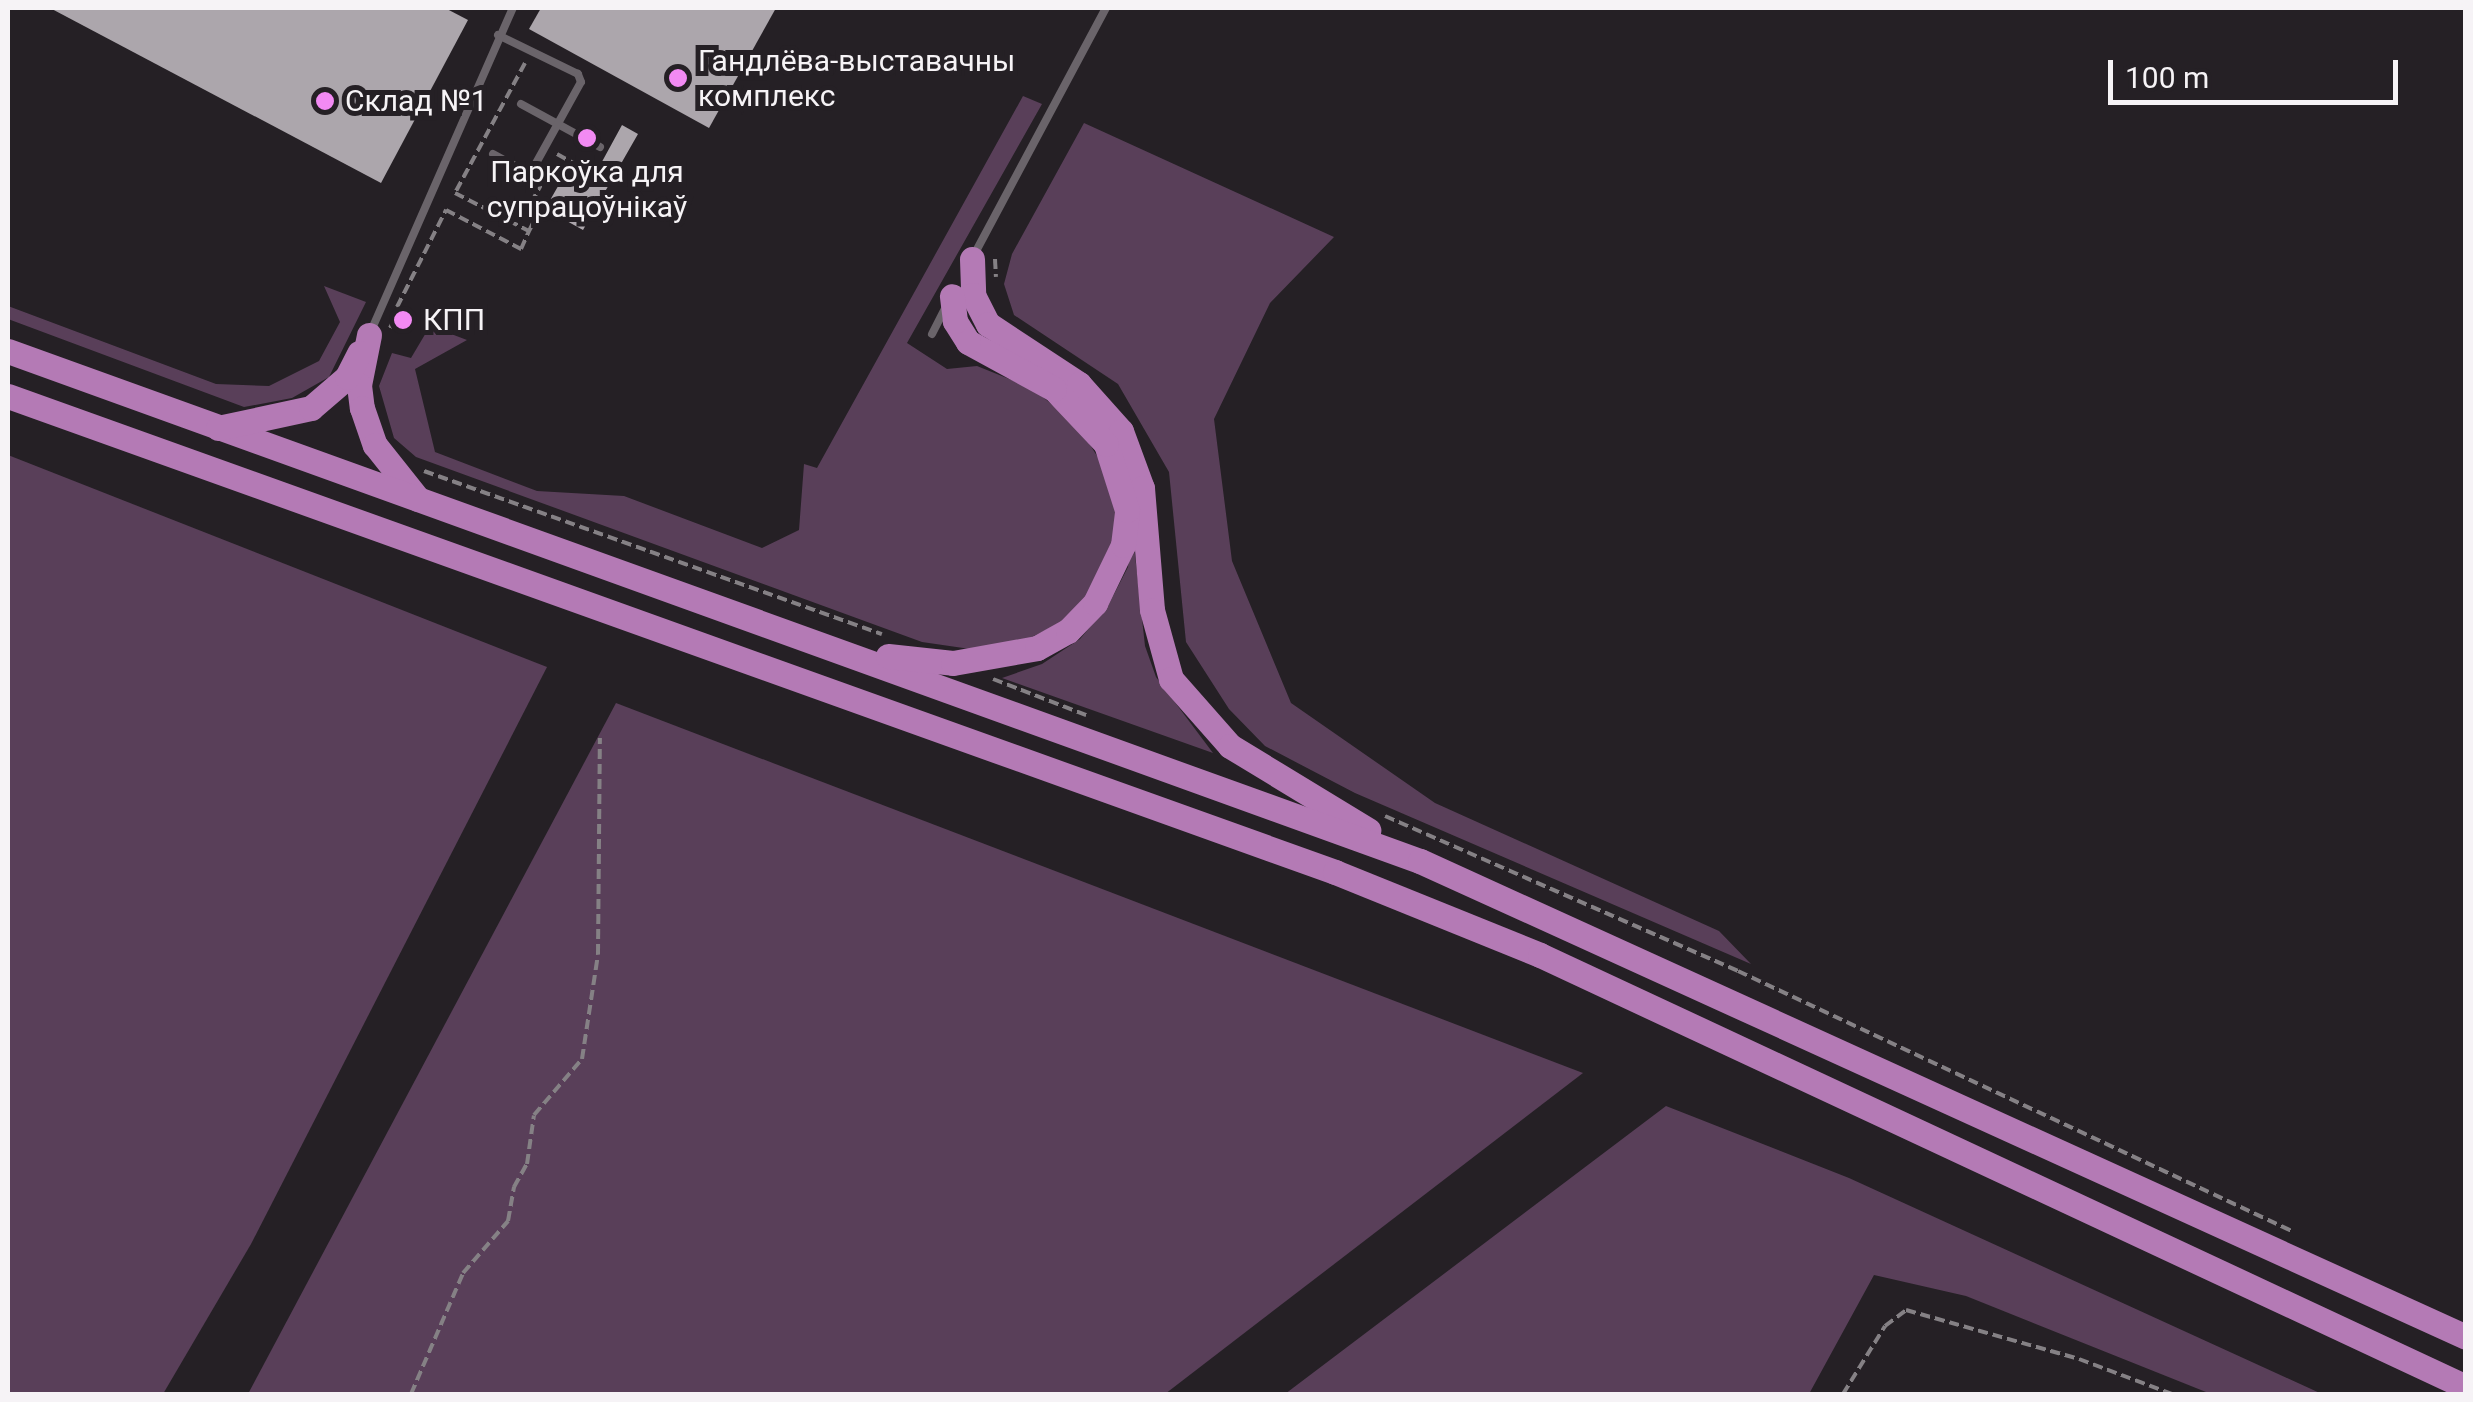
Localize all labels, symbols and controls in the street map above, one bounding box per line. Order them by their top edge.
scale bar [2113,40,2403,102]
place label: Гандлёва-выставачны комплекс [698,43,1015,114]
text: 100 m [2125,60,2209,95]
marker: Гандлёва-выставачны комплекс [667,67,689,89]
place label: Склад №1 [345,83,488,119]
marker: Склад №1 [314,90,336,112]
marker: Паркоўка для супрацоўнікаў [576,127,598,149]
place label: Паркоўка для супрацоўнікаў [487,154,687,224]
place label: КПП [423,302,485,338]
marker: КПП [392,309,414,331]

